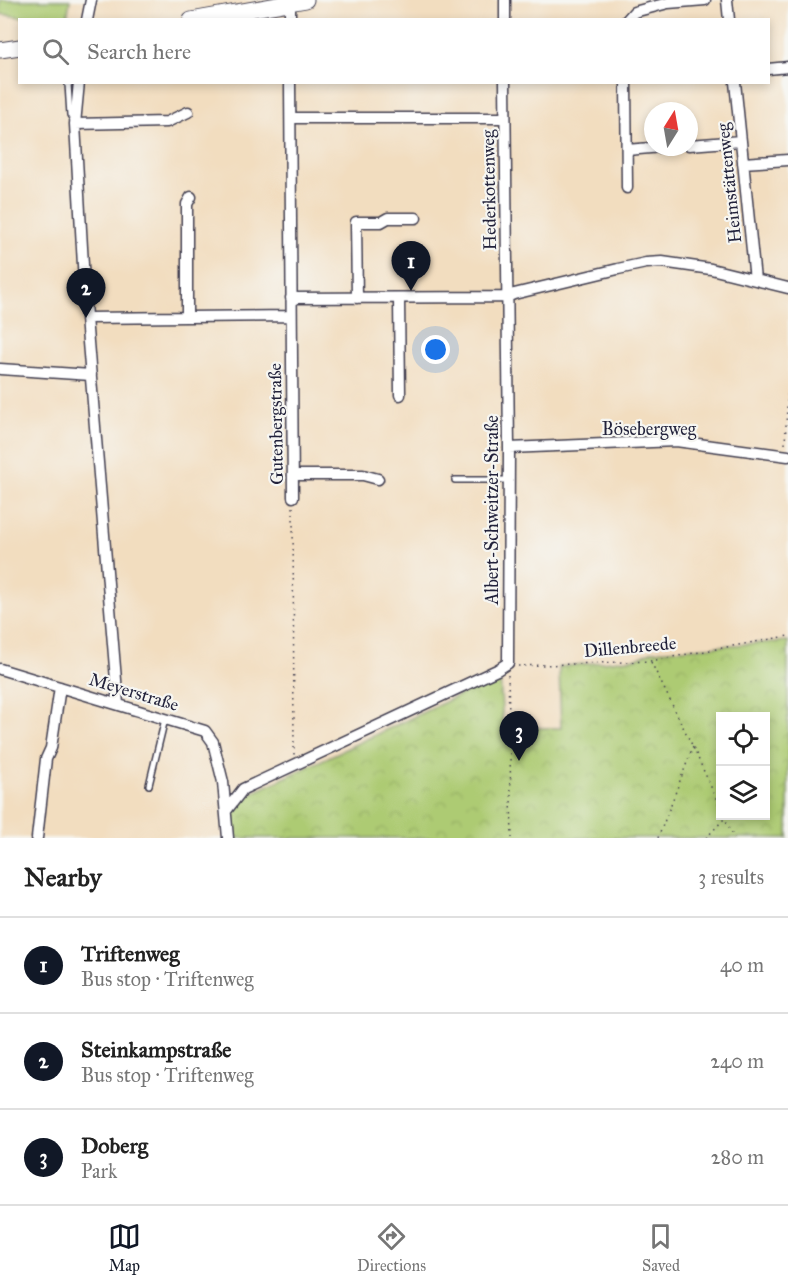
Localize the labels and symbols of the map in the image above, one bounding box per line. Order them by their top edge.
north arrow [644,102,698,156]
street label: Heimstättenweg [712,121,747,244]
street label: Hederkottenweg [477,129,502,251]
pin: 1 [392,242,430,291]
pin: 2 [66,268,106,318]
your location [421,335,450,364]
street label: Gutenbergstraße [264,363,289,485]
street label: Albert-Schweitzer-Straße [481,415,503,606]
street label: Bösebergweg [602,418,697,441]
street label: Dillenbreede [583,632,677,662]
street label: Meyerstraße [87,668,181,716]
pin: 3 [500,712,538,761]

